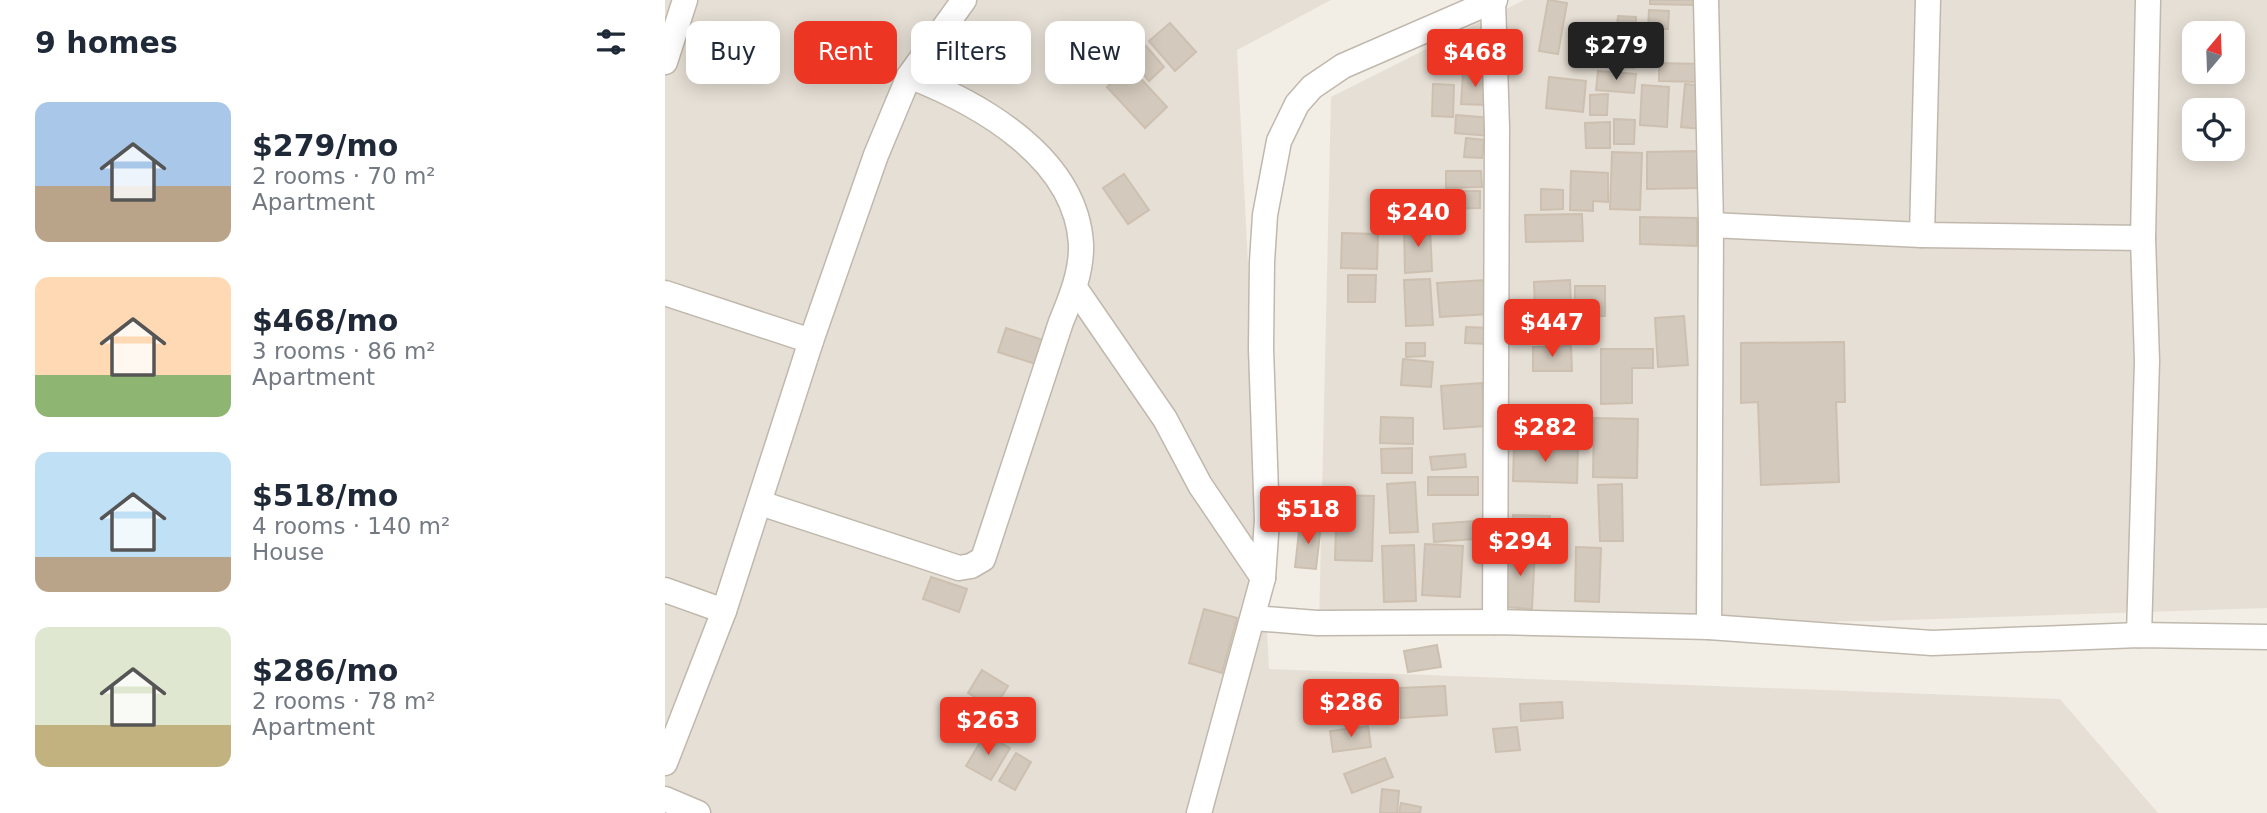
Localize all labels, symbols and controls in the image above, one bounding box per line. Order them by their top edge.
chip: Buy [686,21,780,84]
chip: Rent [794,21,897,84]
chip: Filters [911,21,1031,84]
chip: New [1045,21,1145,84]
north arrow [2182,21,2245,84]
map controls [2182,21,2245,161]
pin: $279 [1575,22,1657,82]
icon: filters [592,23,630,61]
text: 9 homes [35,25,178,60]
pin: $468 [1434,29,1516,89]
text: $279 [1584,32,1648,58]
text: $468 [1443,39,1507,65]
button: locate [2182,98,2245,161]
text: $279/mo [252,128,398,163]
icon: home [91,130,175,214]
text: 2 rooms · 70 m² [252,163,436,189]
text: Apartment [252,189,375,215]
pin: $240 [1377,190,1459,249]
text: $240 [1386,199,1450,225]
pin: $447 [1511,300,1593,359]
text: $468/mo [252,303,398,338]
icon: home [91,305,175,389]
text: $447 [1520,309,1584,335]
text: 3 rooms · 86 m² [252,338,436,364]
text: Apartment [252,364,375,390]
pin: $282 [1504,405,1586,464]
text: $282 [1513,414,1577,440]
text: $518/mo [252,478,398,513]
icon: home [91,480,175,564]
pin: $518 [1267,486,1349,546]
text: $518 [1276,496,1340,522]
text: 4 rooms · 140 m² [252,513,450,539]
pin: $294 [1479,518,1561,578]
text: $294 [1488,528,1552,554]
text: House [252,539,324,565]
text: $286/mo [252,653,398,688]
icon: home [91,655,175,739]
pin: $286 [1310,680,1392,739]
text: 2 rooms · 78 m² [252,688,436,714]
text: $286 [1319,689,1383,715]
pin: $263 [947,698,1029,757]
text: $263 [956,707,1020,733]
text: Apartment [252,714,375,740]

